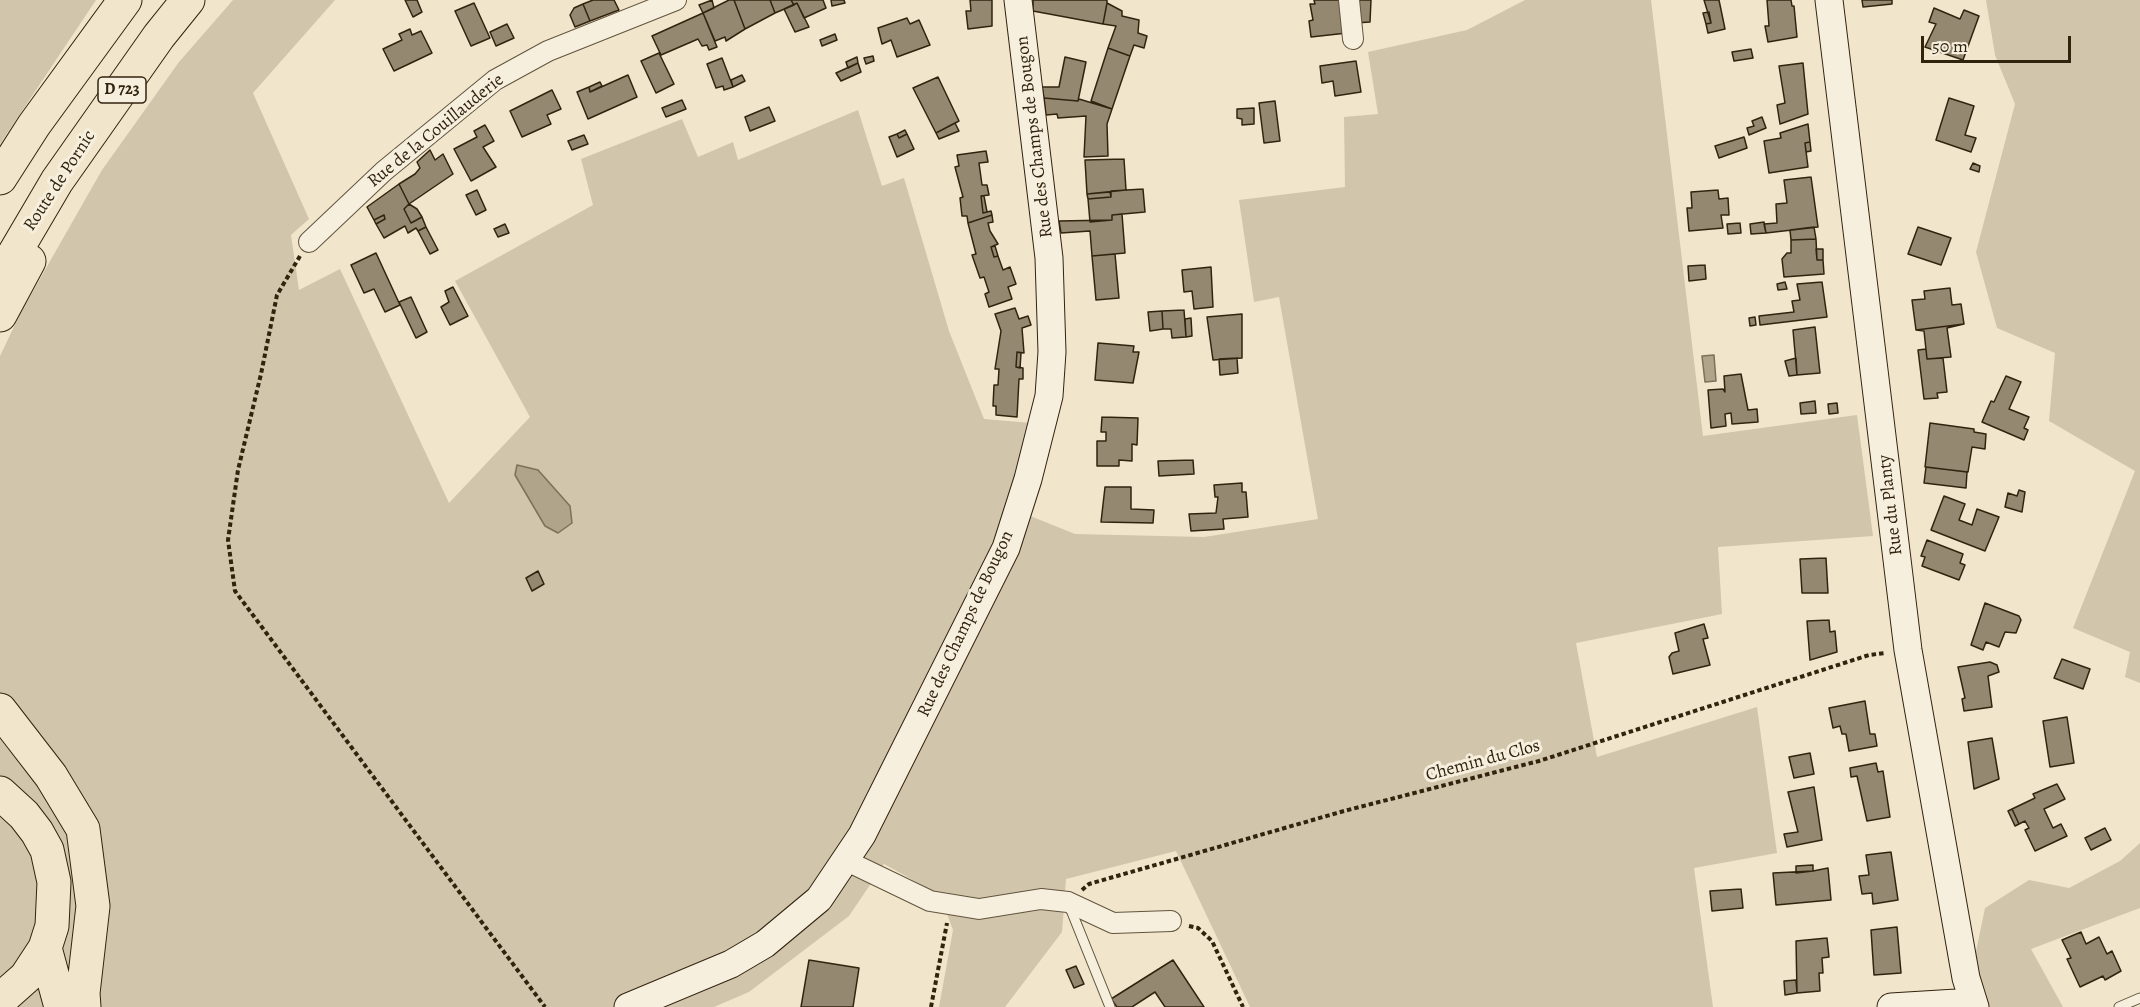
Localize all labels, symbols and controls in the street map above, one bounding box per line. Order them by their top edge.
scale bar [1924,24,2074,62]
text: 50 m [1932,34,1968,58]
street label: Rue des Champs de Bougon [1012,35,1058,239]
street label: Rue de la Couillauderie [364,69,508,193]
road number: D 723 [98,77,146,103]
street label: Route de Pornic [19,127,101,235]
street label: Rue du Planty [1874,453,1908,557]
street label: Rue des Champs de Bougon [913,527,1019,721]
street label: Chemin du Clos [1424,735,1542,787]

